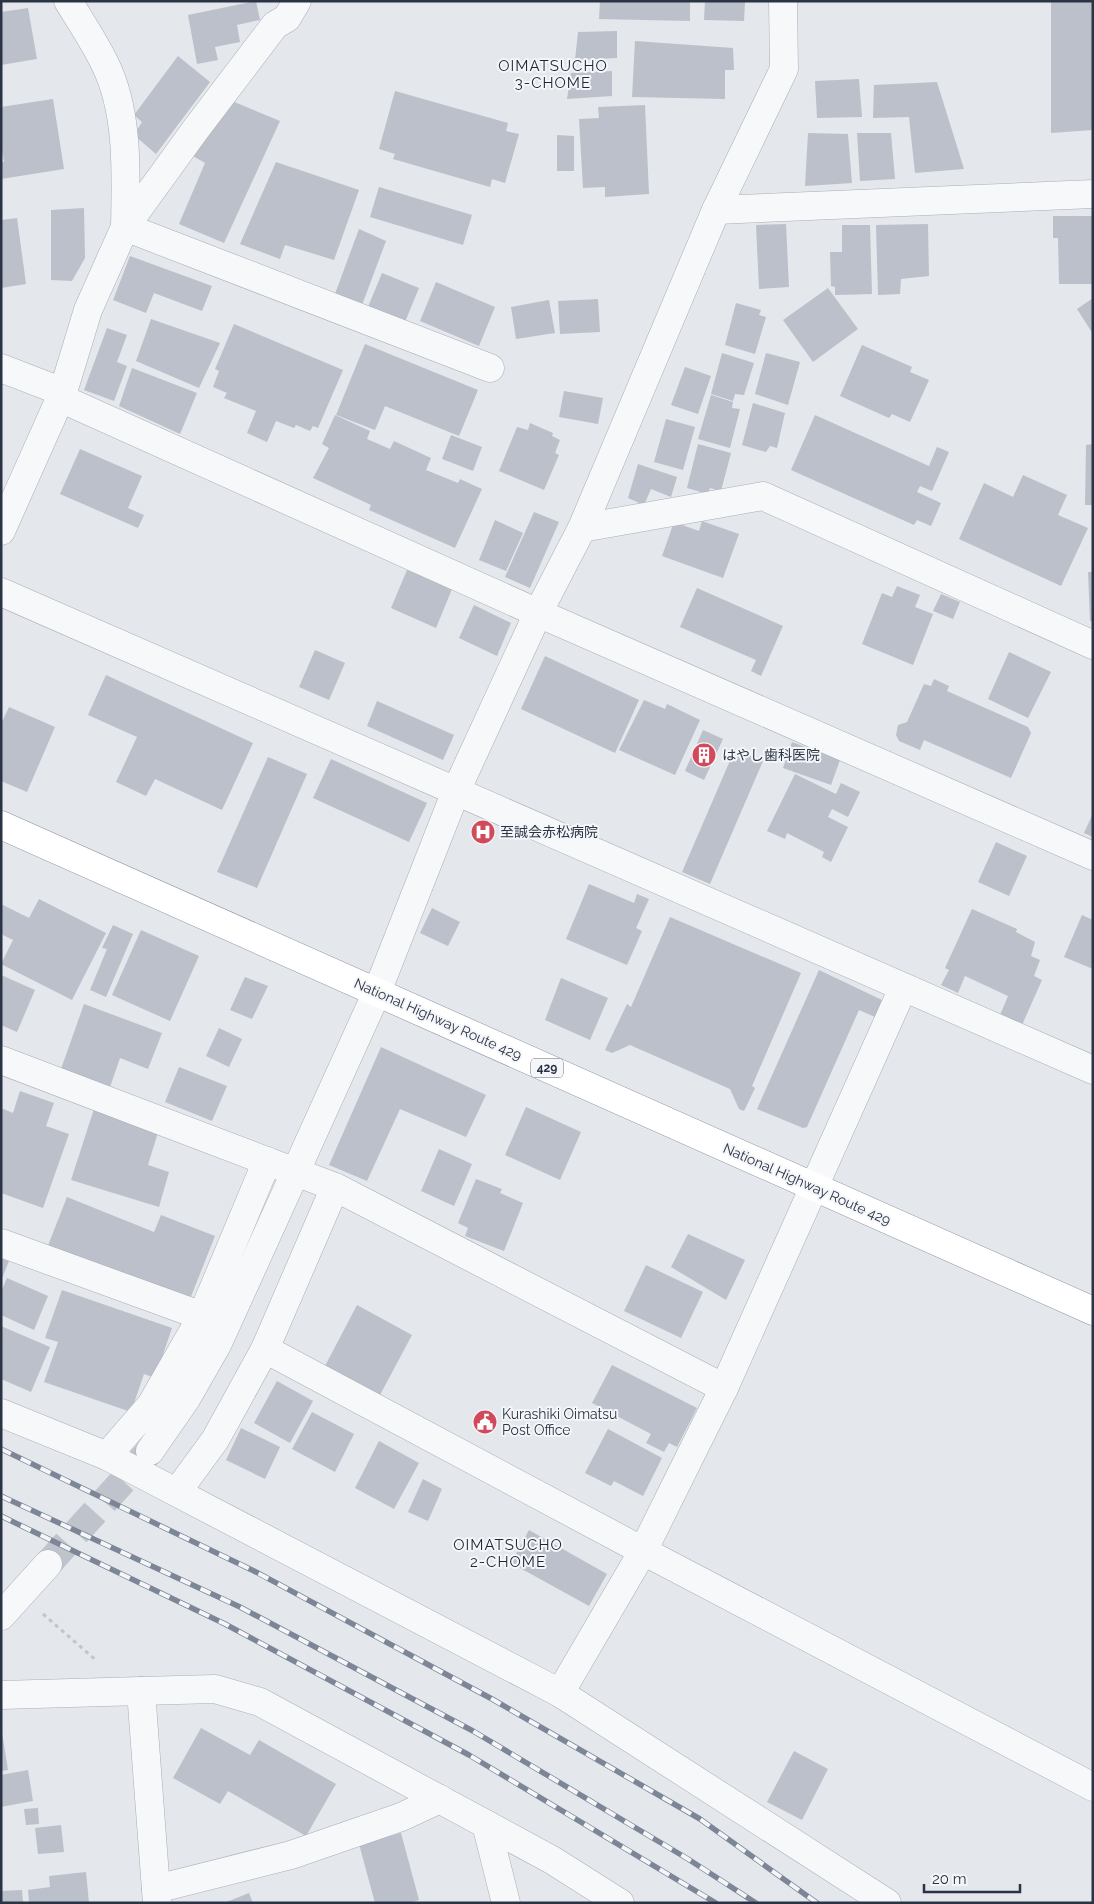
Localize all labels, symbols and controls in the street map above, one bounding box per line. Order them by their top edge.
district label: OIMATSUCHO 3-CHOME [498,57,608,92]
building icon: はやし歯科医院 [691,742,717,768]
place label: はやし歯科医院 [722,747,820,763]
hospital icon: 至誠会赤松病院 [470,819,496,845]
place label: 至誠会赤松病院 [500,824,598,840]
street label: National Highway Route 429 [352,975,524,1063]
road number: 429 [531,1058,563,1078]
street label: National Highway Route 429 [721,1140,893,1228]
place label: Kurashiki Oimatsu Post Office [502,1406,617,1438]
public building icon: Kurashiki Oimatsu Post Office [472,1409,498,1435]
district label: OIMATSUCHO 2-CHOME [453,1536,563,1571]
scale bar [924,1862,1020,1894]
text: 20 m [932,1870,967,1888]

